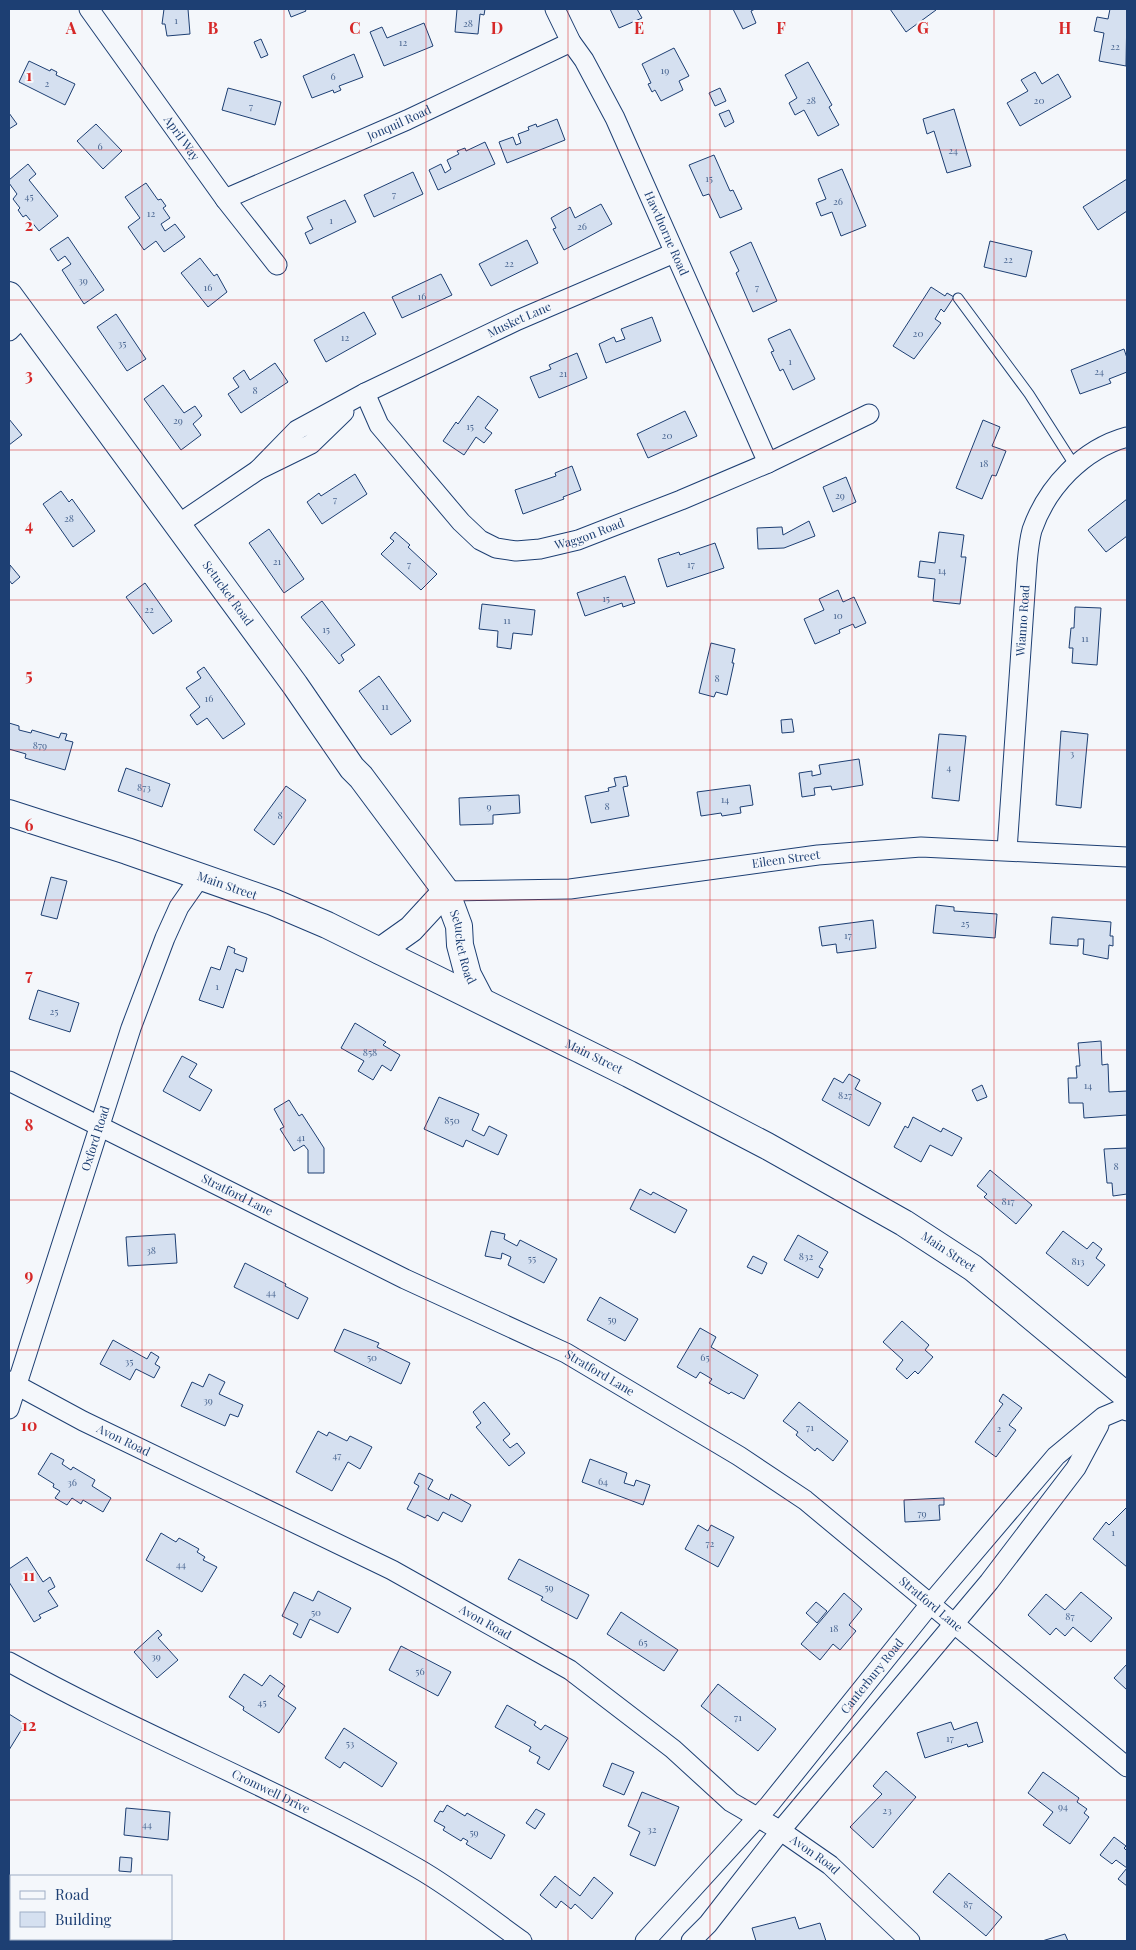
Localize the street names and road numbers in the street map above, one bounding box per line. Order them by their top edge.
street label: Jonquil Road [363,101,433,144]
street label: April Way [160,111,204,163]
street label: Hawthorne Road [641,188,693,278]
street label: Musket Lane [484,298,553,341]
street label: Waggon Road [552,514,626,553]
street label: Setucket Road [200,557,258,628]
street label: Wianno Road [1012,584,1033,658]
street label: Eileen Street [751,846,822,871]
street label: Main Street [195,867,260,903]
street label: Setucket Road [447,907,480,987]
street label: Main Street [563,1035,627,1077]
street label: Oxford Road [77,1104,113,1173]
street label: Stratford Lane [199,1170,276,1219]
street label: Main Street [919,1227,980,1275]
street label: Stratford Lane [562,1345,638,1399]
street label: Avon Road [94,1419,153,1459]
street label: Stratford Lane [896,1572,967,1635]
street label: Avon Road [456,1600,515,1642]
street label: Canterbury Road [836,1635,906,1717]
street label: Cromwell Drive [229,1765,313,1816]
street label: Avon Road [787,1830,844,1877]

